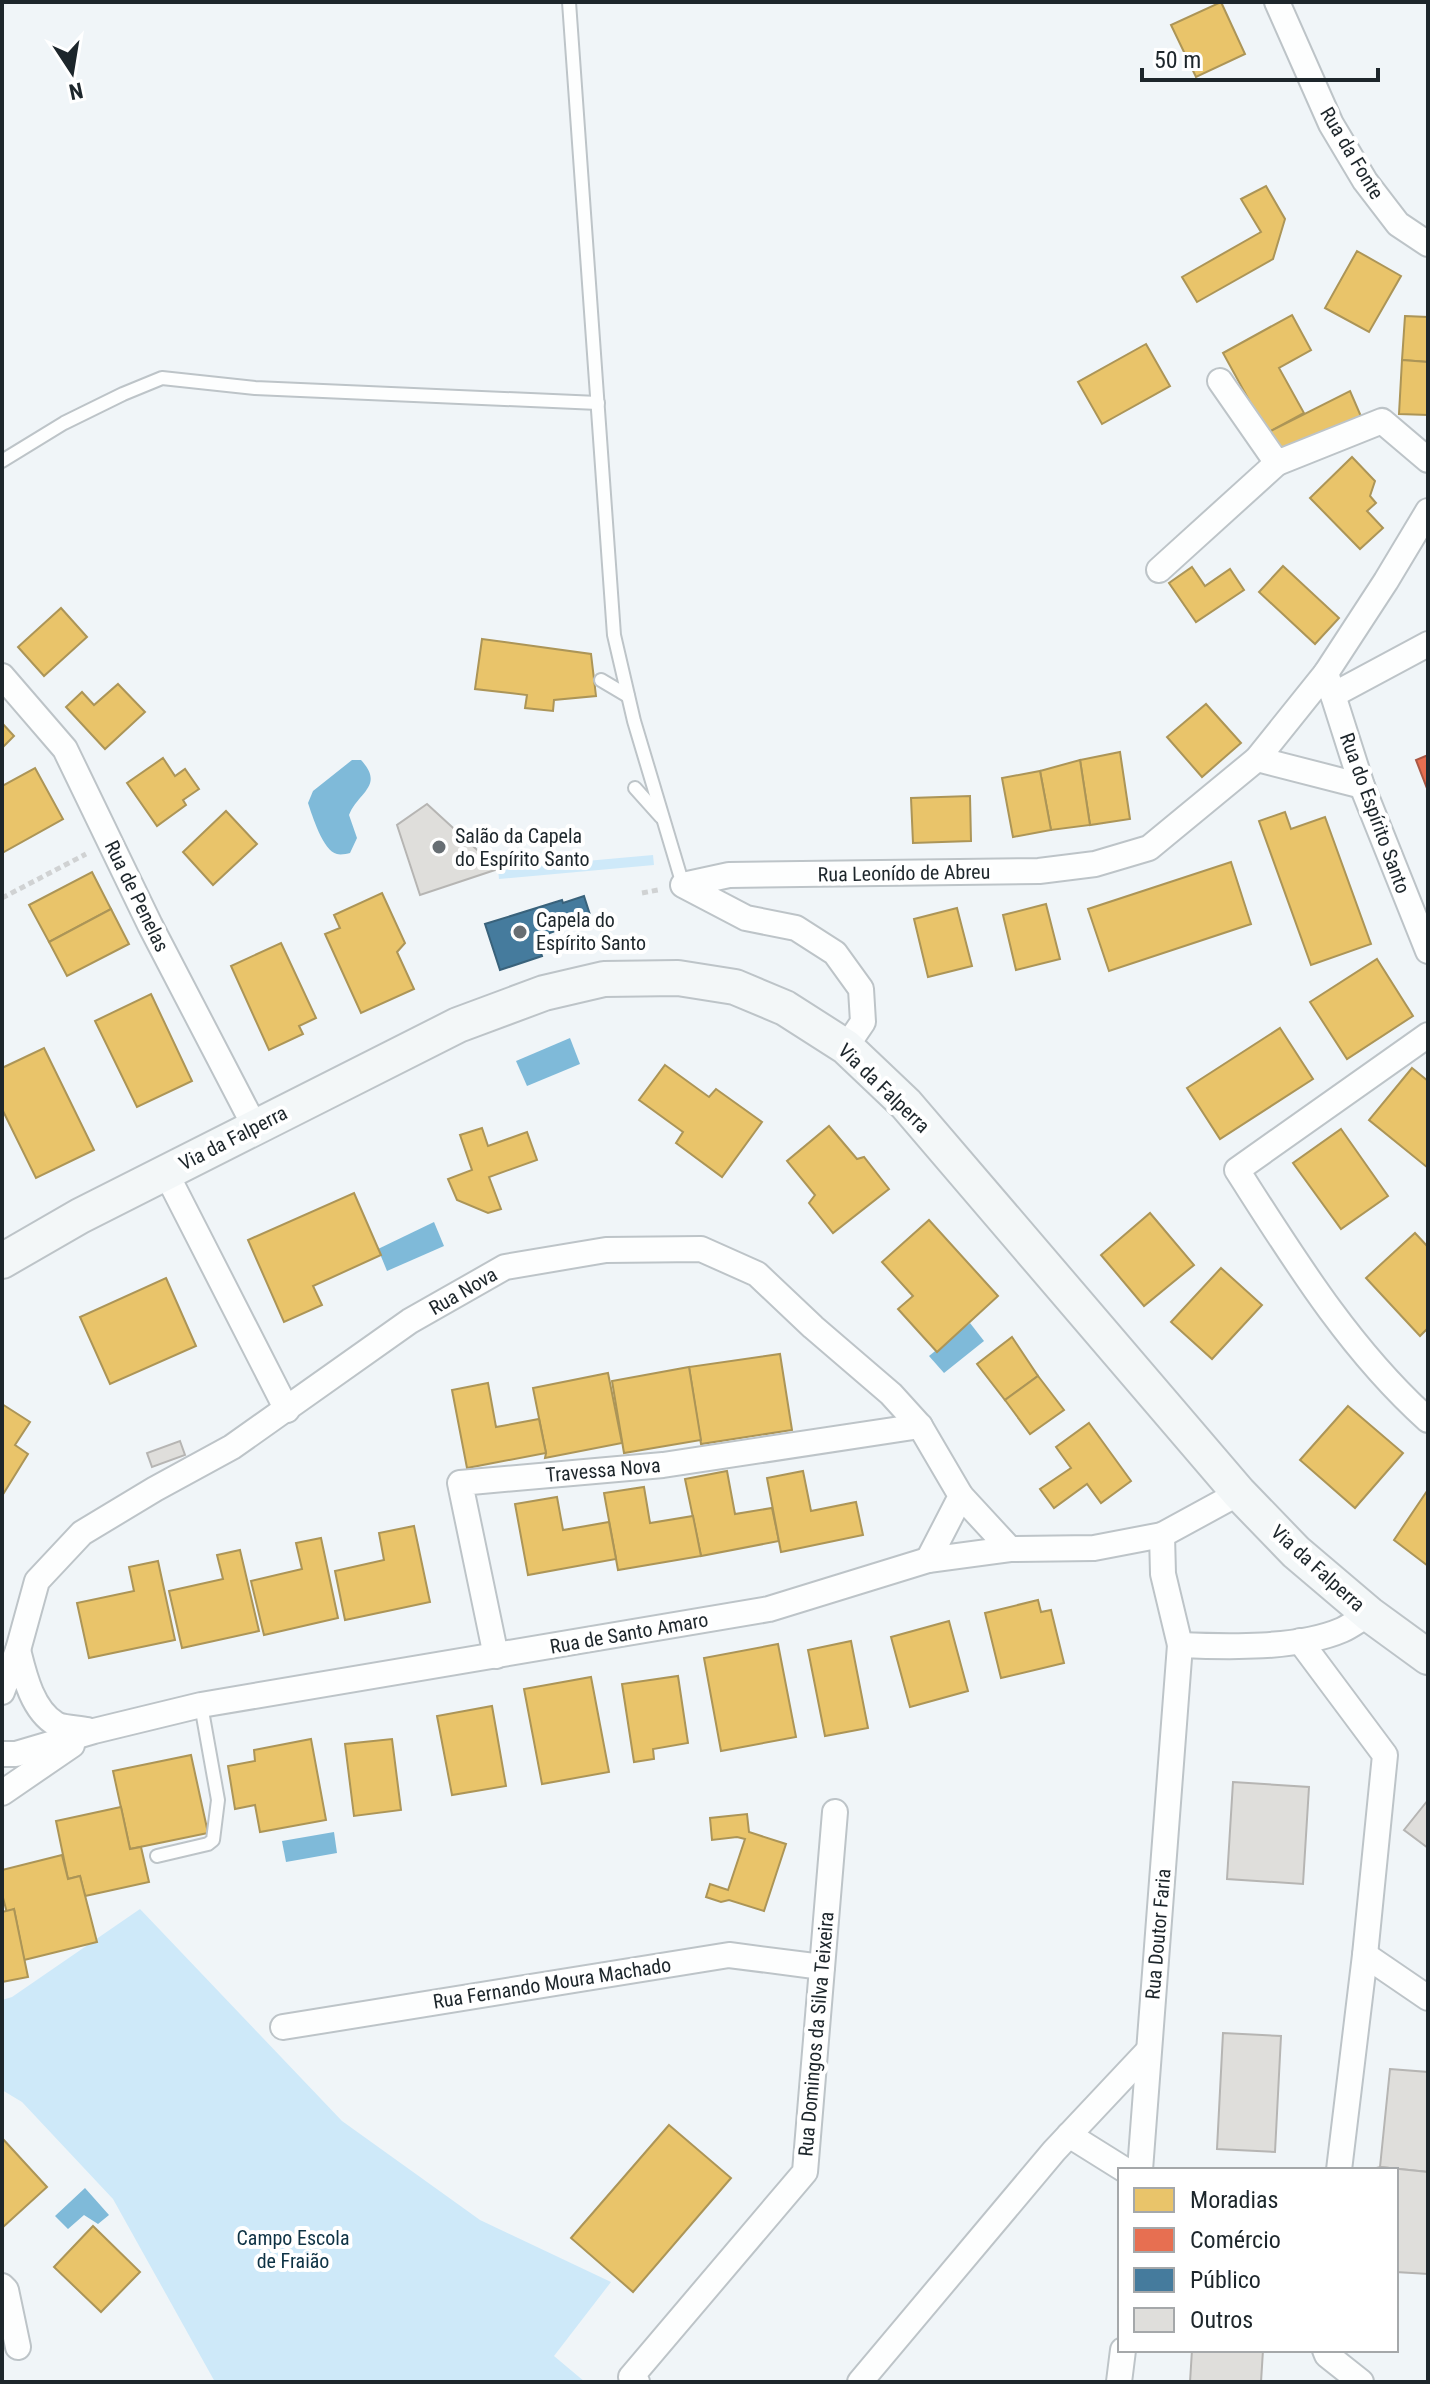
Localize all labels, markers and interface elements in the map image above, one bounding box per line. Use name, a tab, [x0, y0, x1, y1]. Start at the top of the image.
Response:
north arrow	[32, 32, 112, 112]
scale bar	[1142, 32, 1378, 82]
text: 50 m	[1154, 46, 1201, 74]
text: N	[67, 77, 85, 105]
street label: Rua da Fonte	[1315, 103, 1389, 203]
street label: Rua do Espírito Santo	[1335, 729, 1415, 897]
place label: Salão da Capela do Espírito Santo	[455, 824, 590, 871]
street label: Rua de Penelas	[100, 836, 174, 956]
marker: Salão da Capela do Espírito Santo	[430, 838, 448, 856]
street label: Rua Leonído de Abreu	[818, 859, 990, 887]
place label: Capela do Espírito Santo	[536, 908, 646, 955]
marker: Capela do Espírito Santo	[511, 923, 529, 941]
street label: Via da Falperra	[833, 1038, 935, 1138]
street label: Via da Falperra	[175, 1100, 291, 1176]
street label: Rua Nova	[425, 1262, 501, 1320]
street label: Travessa Nova	[545, 1453, 661, 1487]
street label: Via da Falperra	[1266, 1520, 1370, 1616]
street label: Rua de Santo Amaro	[548, 1607, 710, 1659]
street label: Rua Doutor Faria	[1140, 1868, 1176, 2000]
street label: Rua Domingos da Silva Teixeira	[793, 1910, 839, 2158]
street label: Rua Fernando Moura Machado	[431, 1952, 673, 2014]
legend	[1118, 2168, 1398, 2352]
text: Moradias	[1190, 2186, 1278, 2214]
park label: Campo Escola de Fraião	[237, 2226, 349, 2273]
text: Comércio	[1190, 2226, 1281, 2254]
text: Público	[1190, 2266, 1261, 2294]
text: Outros	[1190, 2306, 1253, 2334]

